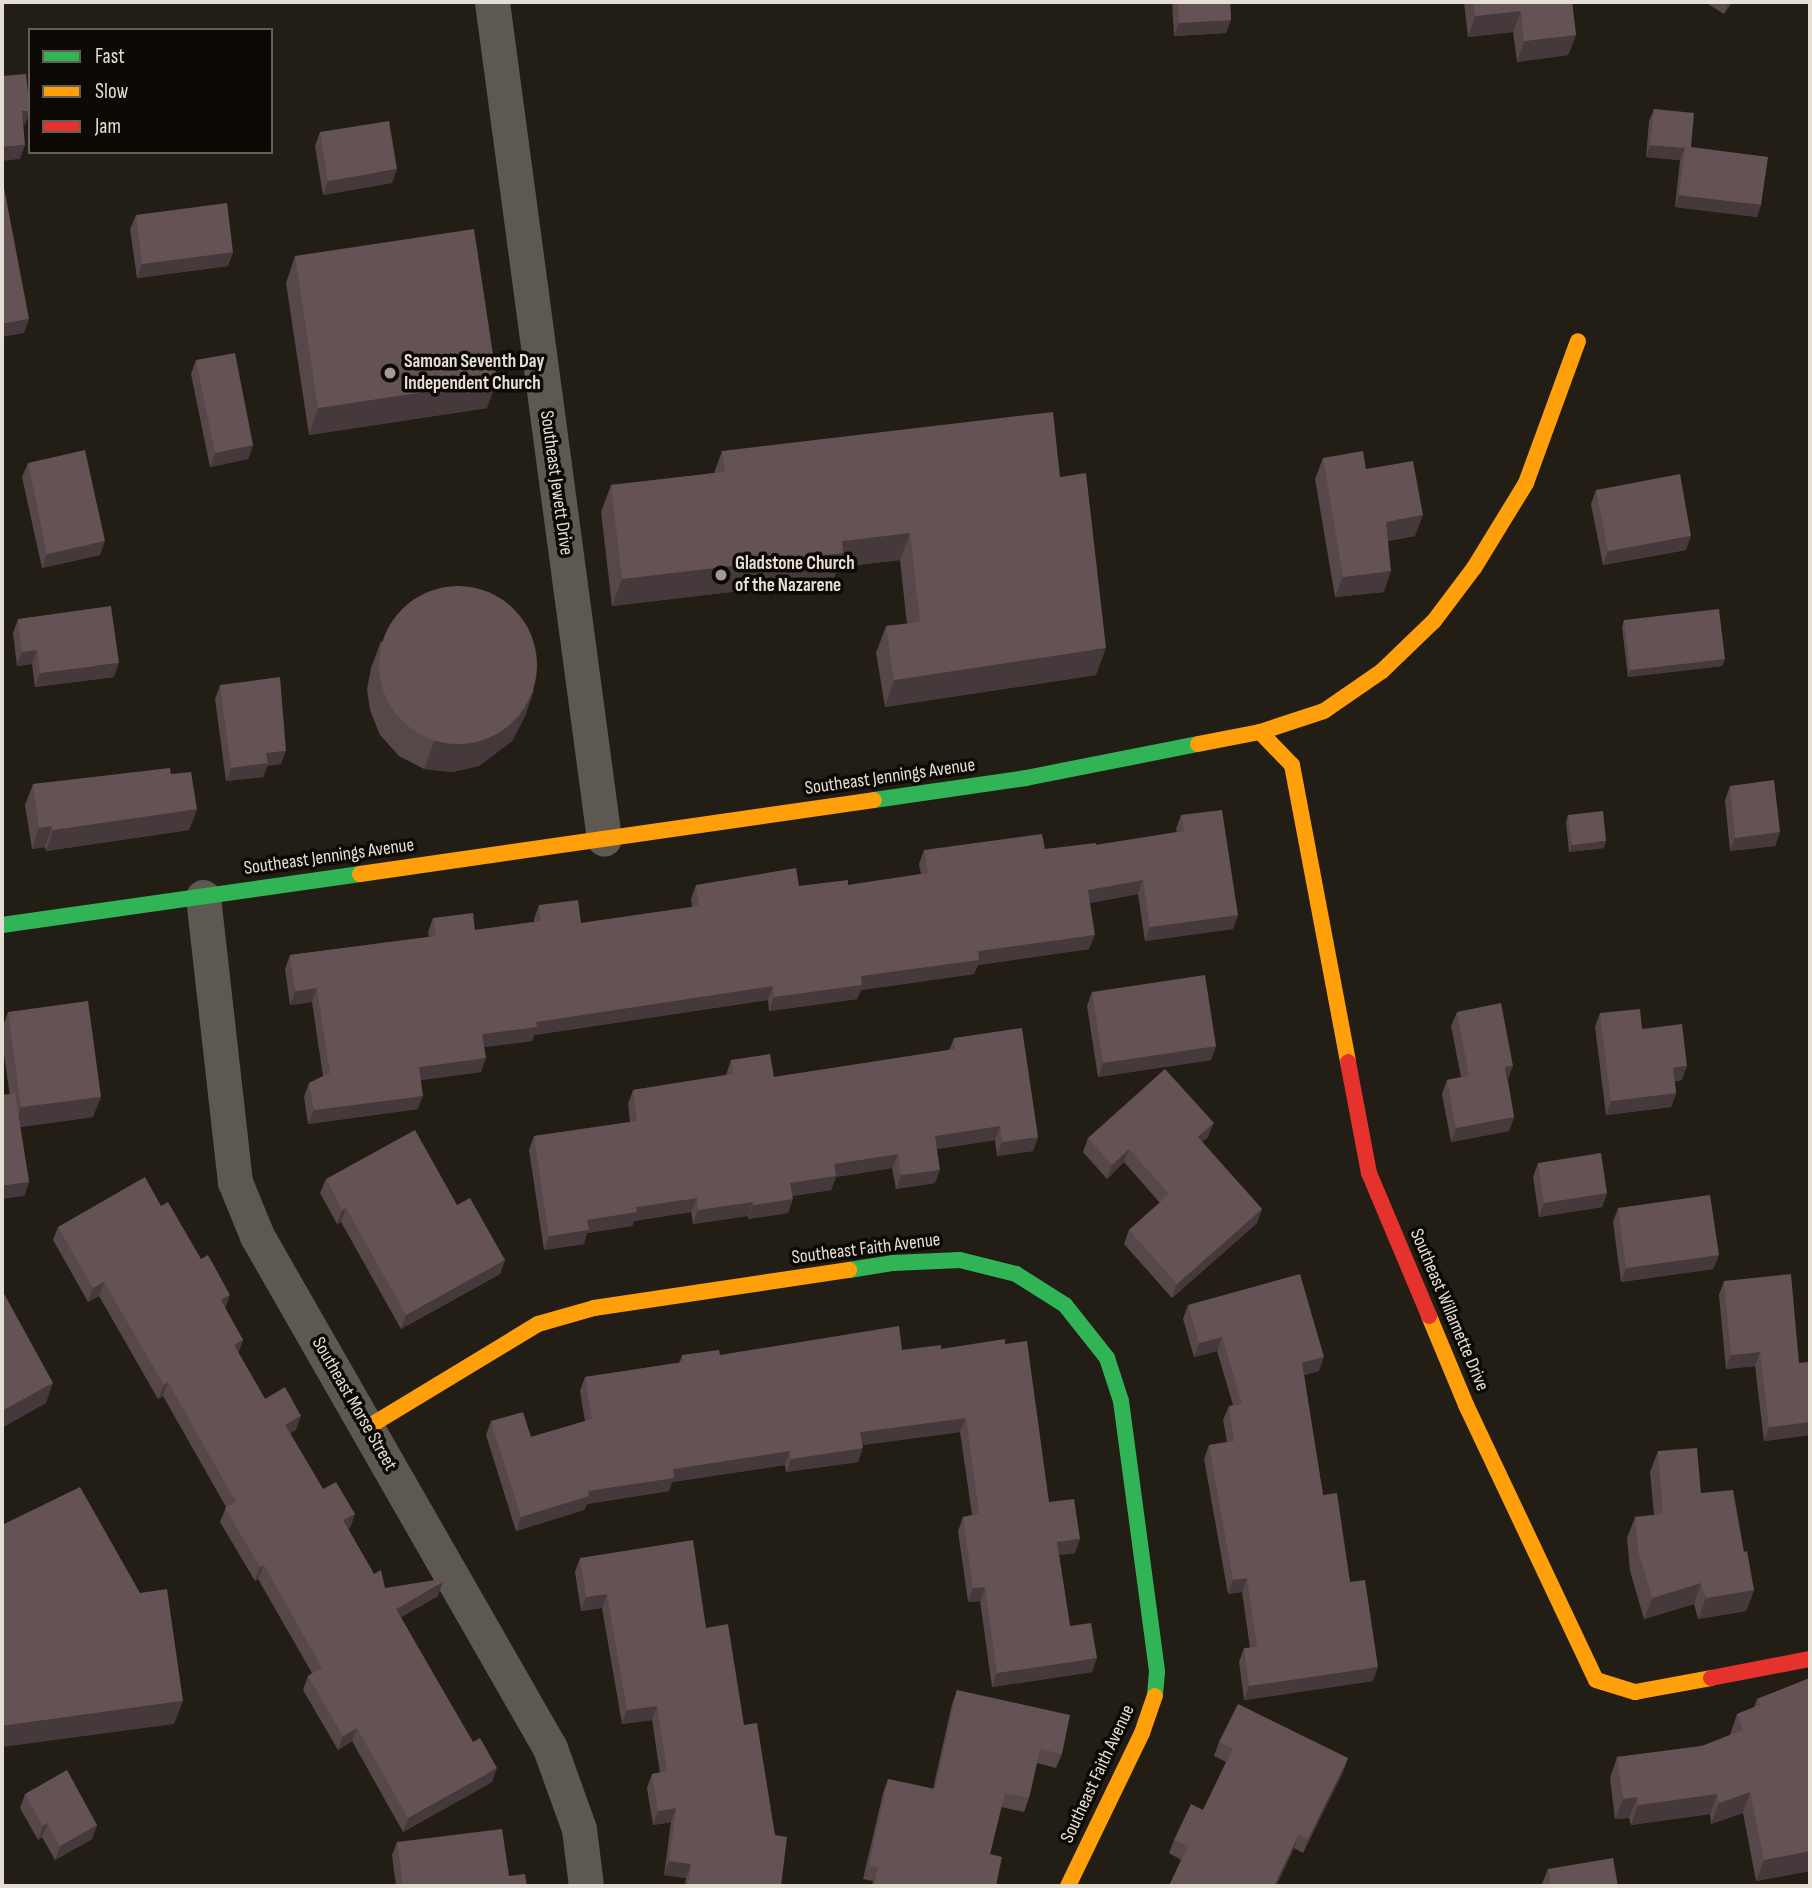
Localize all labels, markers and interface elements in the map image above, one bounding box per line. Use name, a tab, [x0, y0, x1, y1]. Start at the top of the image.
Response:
legend	[28, 28, 273, 154]
text: Fast	[95, 44, 125, 69]
text: Slow	[95, 79, 128, 104]
text: Jam	[95, 114, 121, 139]
place label: Samoan Seventh Day Independent Church	[404, 351, 544, 395]
marker: Samoan Seventh Day Independent Church	[382, 365, 398, 381]
street label: Southeast Jewett Drive	[535, 409, 577, 557]
place label: Gladstone Church of the Nazarene	[735, 553, 855, 597]
marker: Gladstone Church of the Nazarene	[713, 567, 729, 583]
street label: Southeast Jennings Avenue	[803, 754, 977, 800]
street label: Southeast Jennings Avenue	[242, 834, 416, 880]
street label: Southeast Willamette Drive	[1405, 1226, 1493, 1394]
street label: Southeast Faith Avenue	[790, 1229, 942, 1269]
street label: Southeast Morse Street	[307, 1333, 401, 1475]
street label: Southeast Faith Avenue	[1056, 1701, 1140, 1847]

